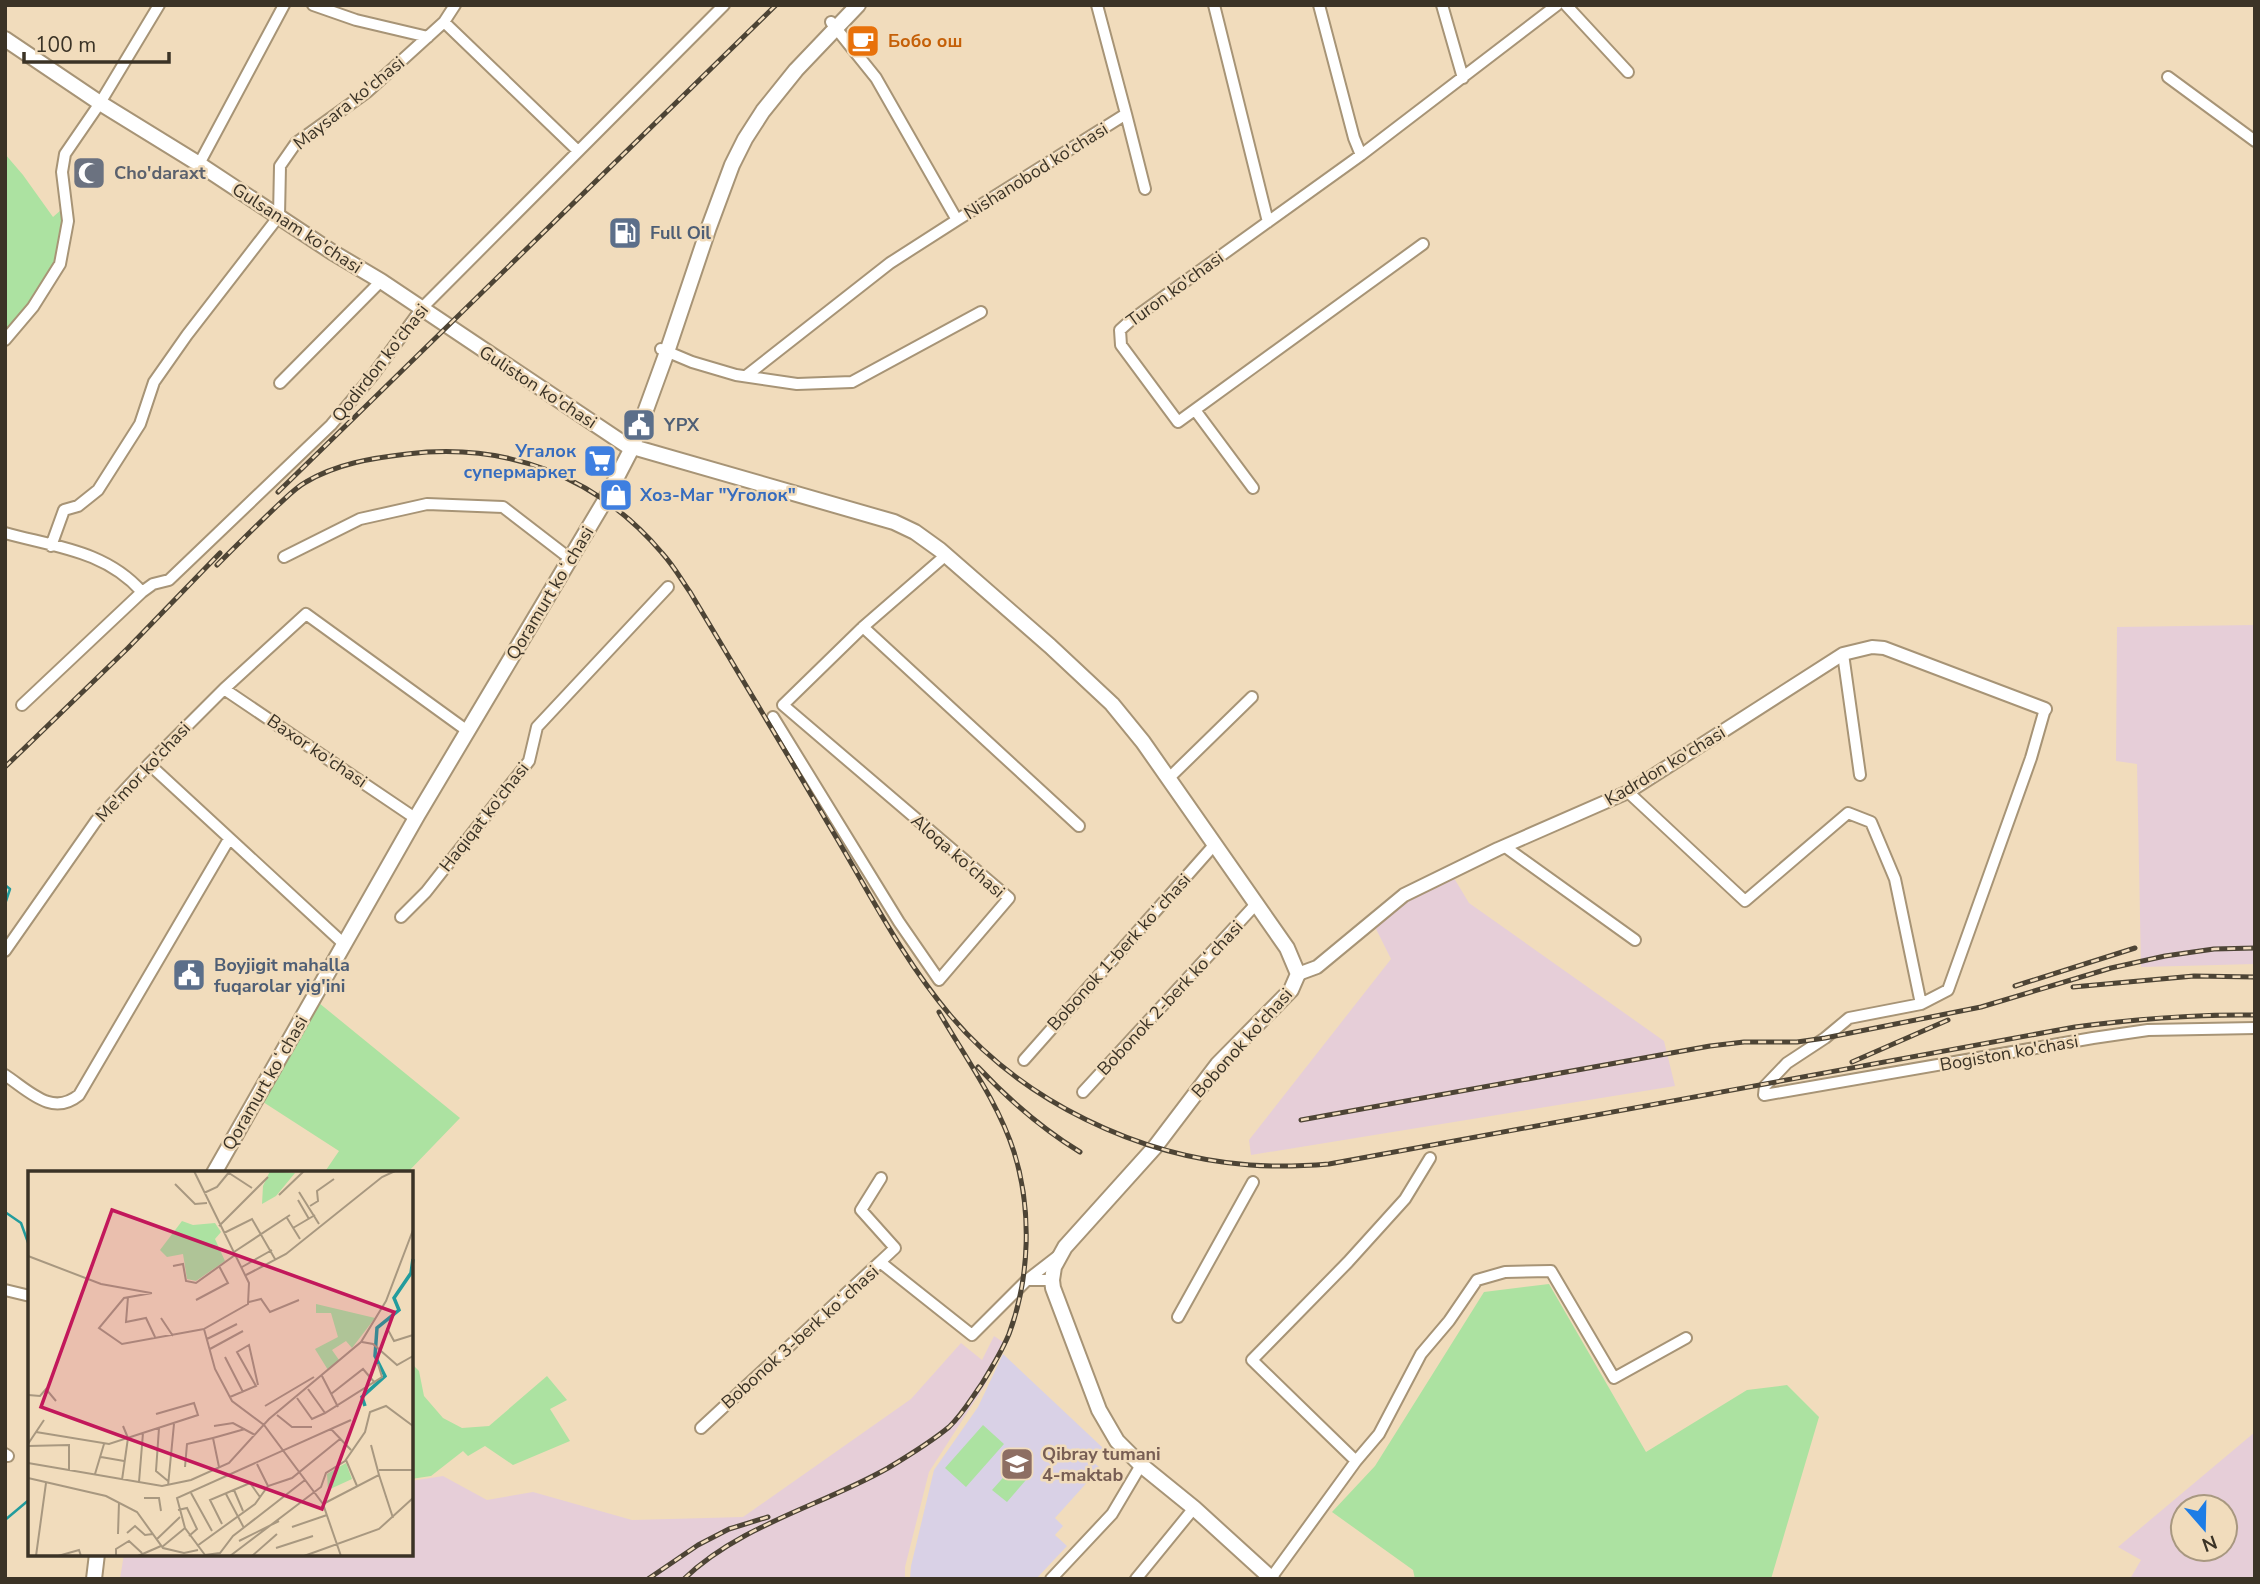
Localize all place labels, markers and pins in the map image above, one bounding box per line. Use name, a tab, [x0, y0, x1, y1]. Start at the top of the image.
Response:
cafe icon: Бобо ош	[844, 22, 882, 60]
place label: Бобо ош	[888, 29, 962, 53]
mosque icon: Cho'daraxt	[70, 154, 108, 192]
place label: Cho'daraxt	[114, 161, 206, 185]
fuel station icon: Full Oil	[606, 214, 644, 252]
place label: Full Oil	[650, 221, 711, 245]
public building icon: YPX	[620, 406, 658, 444]
place label: YPX	[663, 413, 700, 437]
place label: Угалок супермаркет	[464, 439, 577, 484]
supermarket icon: Угалок супермаркет	[581, 442, 619, 480]
shop icon: Хоз-Маг "Уголок"	[597, 476, 635, 514]
place label: Хоз-Маг "Уголок"	[639, 483, 796, 507]
place label: Boyjigit mahalla fuqarolar yig'ini	[214, 953, 350, 998]
public building icon: Boyjigit mahalla fuqarolar yig'ini	[170, 956, 208, 994]
place label: Qibray tumani 4-maktab	[1042, 1442, 1161, 1487]
school or university icon: Qibray tumani 4-maktab	[998, 1445, 1036, 1483]

